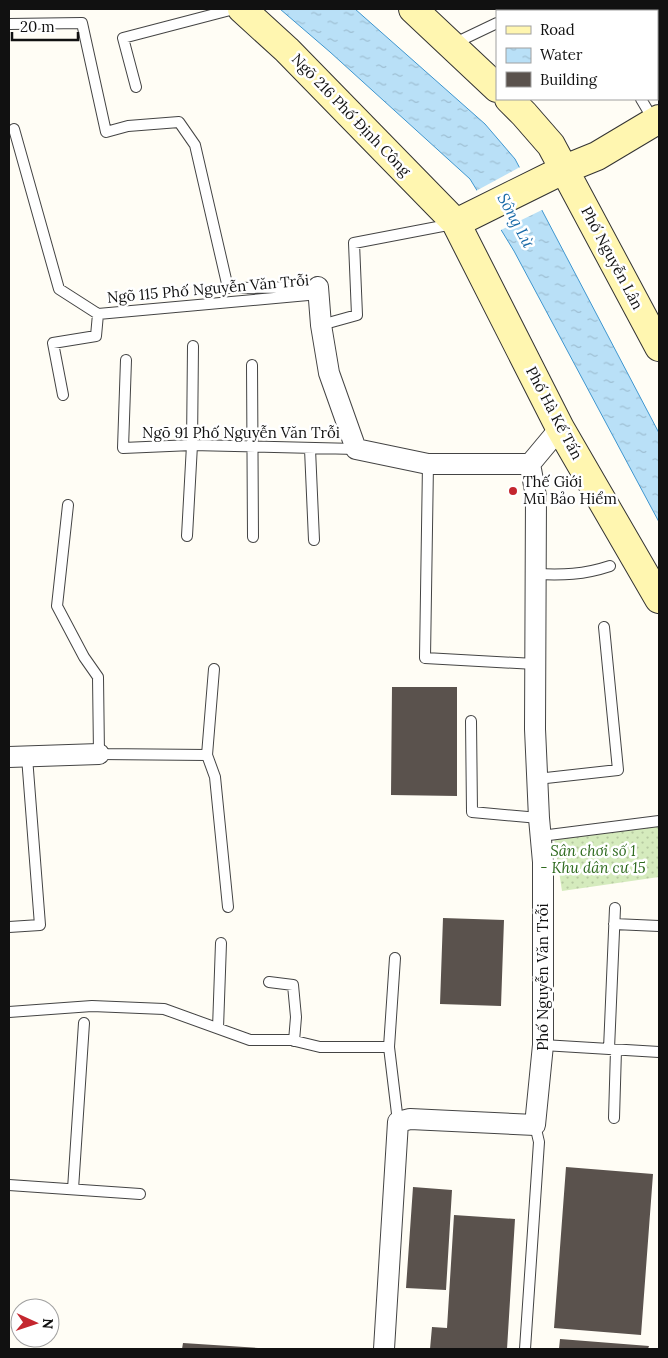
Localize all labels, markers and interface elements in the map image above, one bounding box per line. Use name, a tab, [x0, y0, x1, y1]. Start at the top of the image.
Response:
scale bar	[12, 10, 79, 42]
legend	[496, 10, 658, 100]
text: 20 m	[20, 17, 55, 36]
text: Road	[540, 20, 575, 39]
text: Water	[540, 45, 583, 64]
street label: Ngõ 216 Phố Định Công	[288, 49, 415, 180]
text: Building	[540, 70, 598, 89]
water label: Sông Lừ	[493, 189, 539, 251]
street label: Phố Nguyễn Lân	[577, 203, 648, 313]
street label: Ngõ 115 Phố Nguyễn Văn Trỗi	[106, 270, 310, 307]
street label: Phố Hà Kế Tấn	[522, 363, 587, 463]
street label: Ngõ 91 Phố Nguyễn Văn Trỗi	[142, 423, 340, 442]
place label: Thế Giới Mũ Bảo Hiểm	[523, 472, 617, 508]
marker: Thế Giới Mũ Bảo Hiểm	[507, 485, 519, 497]
park label: Sân chơi số 1 - Khu dân cư 15	[540, 841, 646, 877]
street label: Phố Nguyễn Văn Trỗi	[533, 903, 552, 1051]
north arrow	[10, 1298, 60, 1348]
text: N	[39, 1318, 57, 1330]

